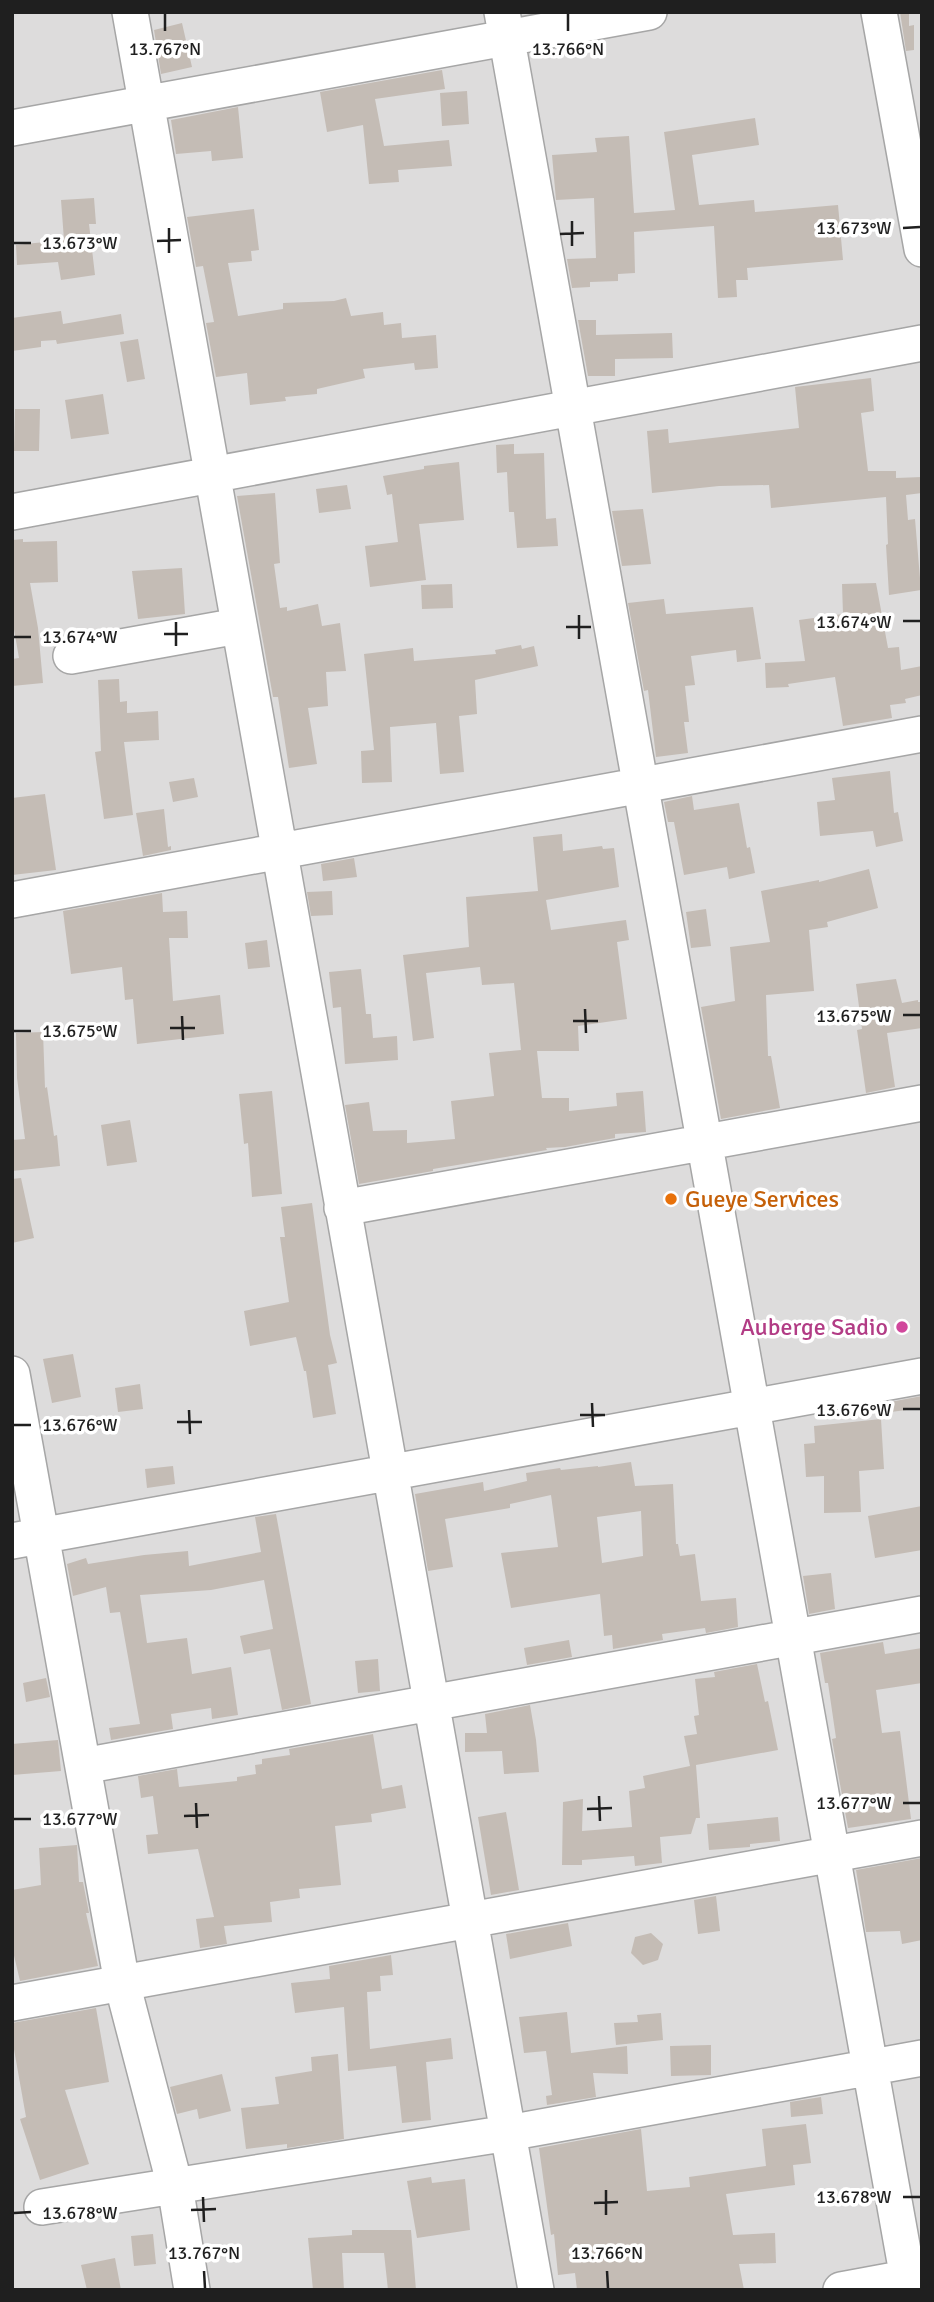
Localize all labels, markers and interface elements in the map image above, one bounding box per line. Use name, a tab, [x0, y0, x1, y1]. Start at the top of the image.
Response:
text: 13.767°N	[129, 38, 201, 60]
text: 13.766°N	[532, 38, 604, 60]
text: 13.673°W	[816, 217, 892, 239]
text: 13.673°W	[42, 232, 118, 254]
text: 13.674°W	[816, 611, 892, 633]
text: 13.674°W	[42, 626, 118, 648]
text: 13.675°W	[816, 1005, 892, 1027]
text: 13.675°W	[42, 1020, 118, 1042]
place label: Gueye Services	[685, 1184, 839, 1214]
marker: Gueye Services	[663, 1191, 679, 1207]
place label: Auberge Sadio	[740, 1312, 888, 1342]
marker: Auberge Sadio	[894, 1319, 910, 1335]
text: 13.676°W	[816, 1399, 892, 1421]
text: 13.676°W	[42, 1414, 118, 1436]
text: 13.677°W	[816, 1792, 892, 1814]
text: 13.677°W	[42, 1808, 118, 1830]
text: 13.678°W	[816, 2186, 892, 2208]
text: 13.678°W	[42, 2202, 118, 2224]
text: 13.767°N	[168, 2242, 240, 2264]
text: 13.766°N	[571, 2242, 643, 2264]

